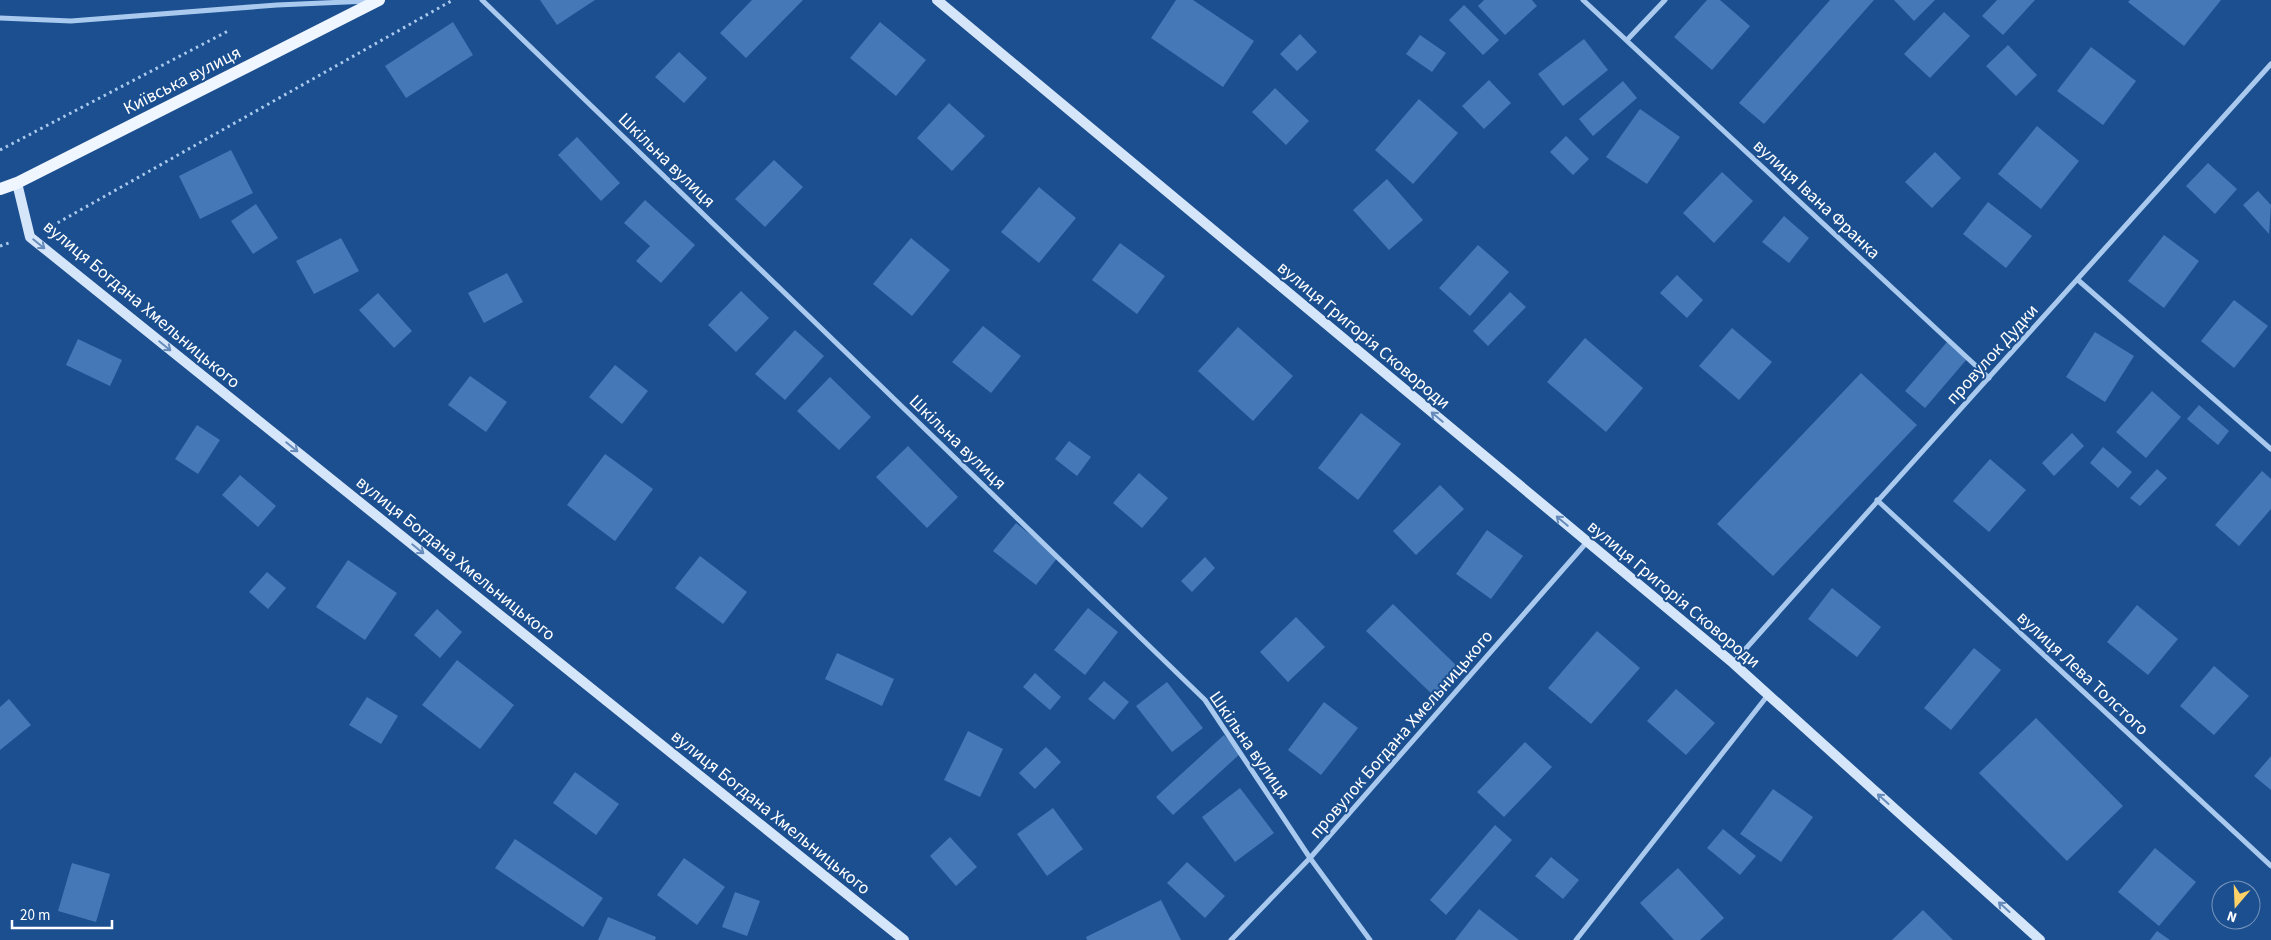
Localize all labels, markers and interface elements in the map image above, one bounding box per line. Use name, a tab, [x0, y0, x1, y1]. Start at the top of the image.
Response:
street label: Київська вулиця	[119, 40, 245, 121]
street label: Шкільна вулиця	[612, 107, 721, 213]
street label: вулиця Івана Франка	[1748, 134, 1886, 265]
street label: вулиця Богдана Хмельницького	[38, 214, 246, 394]
one-way arrow	[32, 238, 45, 249]
street label: вулиця Григорія Сковороди	[1272, 255, 1456, 415]
street label: провулок Дудки	[1940, 299, 2044, 410]
one-way arrow	[158, 340, 171, 351]
street label: Шкільна вулиця	[903, 389, 1012, 495]
one-way arrow	[1431, 412, 1444, 423]
one-way arrow	[285, 442, 298, 453]
street label: вулиця Богдана Хмельницького	[351, 470, 561, 647]
street label: вулиця Григорія Сковороди	[1582, 514, 1766, 674]
one-way arrow	[1555, 516, 1568, 527]
one-way arrow	[412, 544, 425, 555]
street label: вулиця Лева Толстого	[2011, 606, 2154, 741]
street label: провулок Богдана Хмельницького	[1304, 625, 1499, 844]
street label: Шкільна вулиця	[1203, 686, 1296, 804]
street label: вулиця Богдана Хмельницького	[666, 724, 876, 901]
one-way arrow	[1877, 793, 1890, 805]
north arrow	[2211, 880, 2261, 930]
scale bar	[12, 898, 112, 930]
one-way arrow	[1998, 902, 2011, 913]
text: 20 m	[20, 905, 50, 926]
text: N	[2224, 905, 2240, 927]

